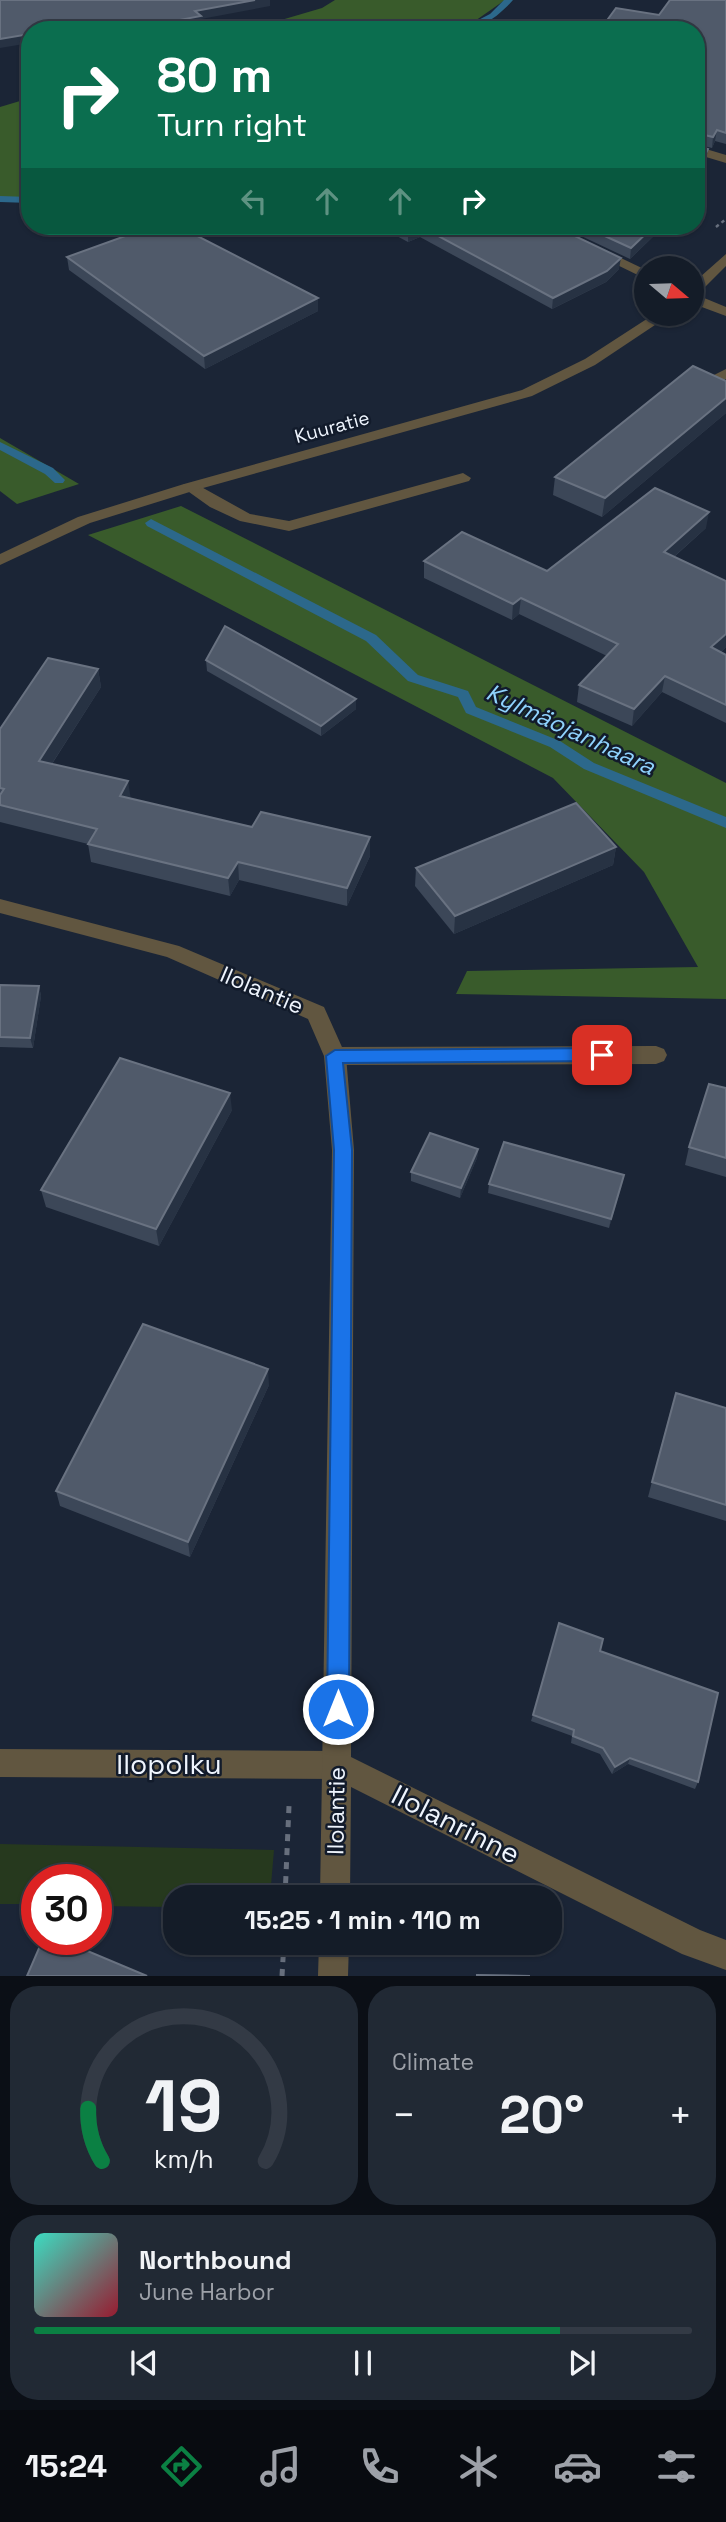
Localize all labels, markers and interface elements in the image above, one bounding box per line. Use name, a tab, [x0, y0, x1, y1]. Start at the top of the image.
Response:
text: 80 m	[157, 44, 272, 106]
icon: right	[42, 49, 133, 140]
text: Turn right	[157, 105, 307, 145]
icon: left	[235, 182, 273, 220]
icon: ahead	[308, 182, 346, 220]
icon: ahead	[381, 182, 419, 220]
icon: right	[454, 182, 492, 220]
north arrow	[634, 256, 704, 326]
map controls	[634, 256, 704, 326]
street label: Kuuratie	[292, 405, 372, 449]
water label: Kylmäojanhaara	[481, 676, 661, 782]
street label: Ilolantie	[216, 959, 308, 1021]
pin	[572, 1025, 632, 1085]
icon: arrive	[583, 1036, 621, 1074]
position arrow	[301, 1672, 375, 1746]
street label: Ilopolku	[116, 1746, 222, 1782]
street label: Ilolantie	[320, 1767, 352, 1855]
street label: Ilolanrinne	[386, 1776, 526, 1872]
speed limit sign: 30	[21, 1864, 112, 1955]
text: 15:25 · 1 min · 110 m	[244, 1903, 481, 1937]
text: Climate	[392, 2047, 474, 2077]
text: 19	[145, 2060, 223, 2153]
text: 20°	[499, 2082, 585, 2148]
text: −	[392, 2091, 416, 2139]
text: +	[668, 2091, 692, 2139]
text: km/h	[154, 2143, 214, 2175]
text: Northbound	[139, 2243, 292, 2277]
text: June Harbor	[139, 2277, 274, 2307]
icon: previous	[125, 2344, 163, 2382]
icon: pause	[344, 2344, 382, 2382]
icon: next	[563, 2344, 601, 2382]
icon: directions	[157, 2442, 206, 2491]
icon: music	[256, 2442, 305, 2491]
icon: phone	[355, 2442, 404, 2491]
icon: climate	[454, 2442, 503, 2491]
icon: car	[553, 2442, 602, 2491]
icon: filters	[652, 2442, 701, 2491]
text: 15:24	[25, 2446, 107, 2486]

